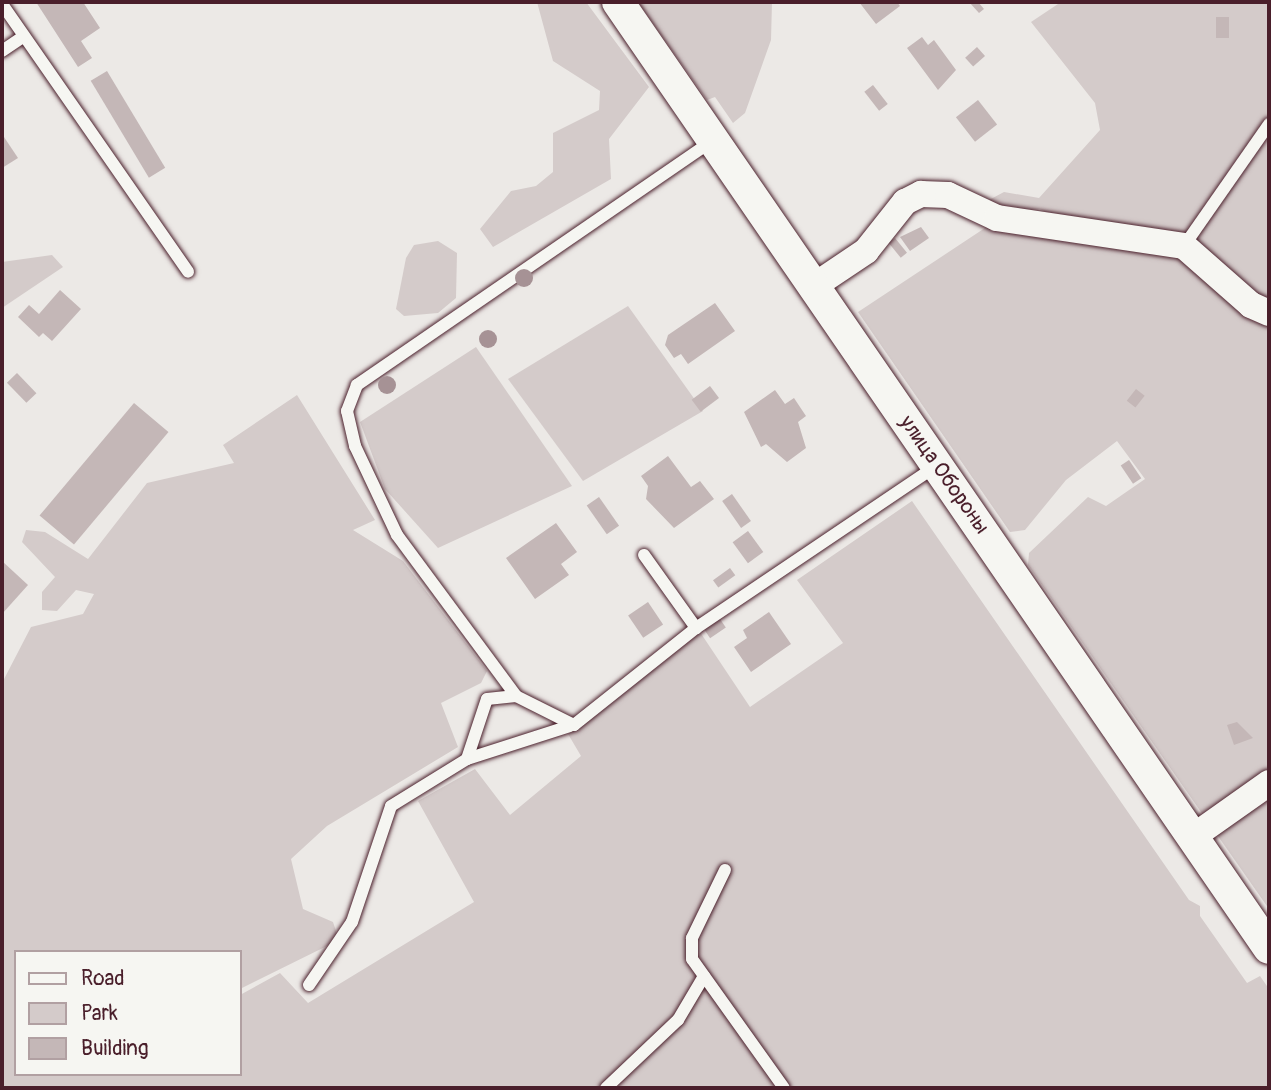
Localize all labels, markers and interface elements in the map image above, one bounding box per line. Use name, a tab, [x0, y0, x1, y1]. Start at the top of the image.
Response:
street label: улица Обороны	[894, 411, 994, 539]
legend	[14, 950, 242, 1076]
text: Road	[81, 965, 125, 992]
text: Park	[81, 1000, 118, 1027]
text: Building	[81, 1035, 148, 1062]

